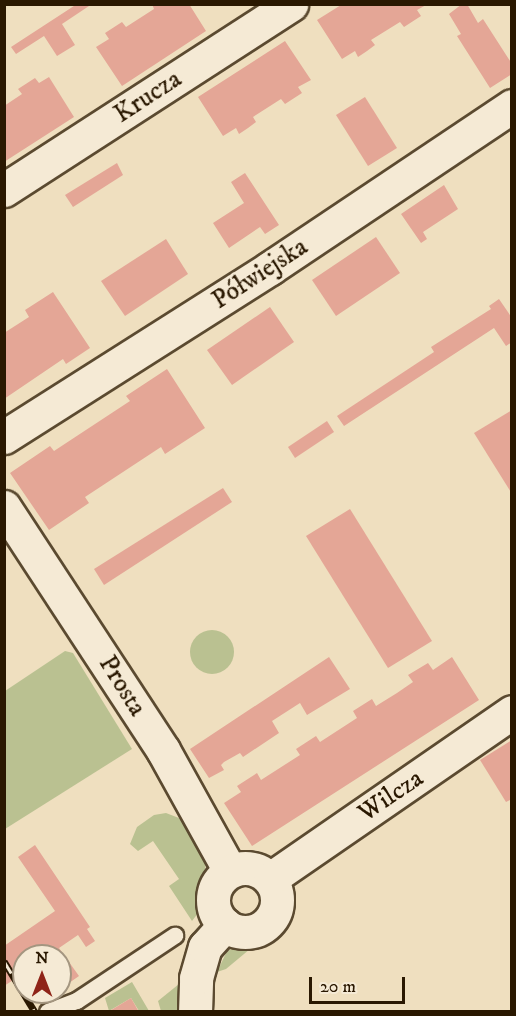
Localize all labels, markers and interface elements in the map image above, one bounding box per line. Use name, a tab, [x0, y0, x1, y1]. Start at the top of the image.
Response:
street label: Krucza	[108, 64, 188, 130]
street label: Półwiejska	[206, 232, 314, 316]
street label: Prosta	[91, 650, 153, 722]
street label: Wilcza	[353, 763, 429, 829]
north arrow	[12, 944, 72, 1004]
text: N	[35, 948, 49, 968]
scale bar	[312, 965, 408, 1003]
text: 20 m	[320, 976, 356, 998]

